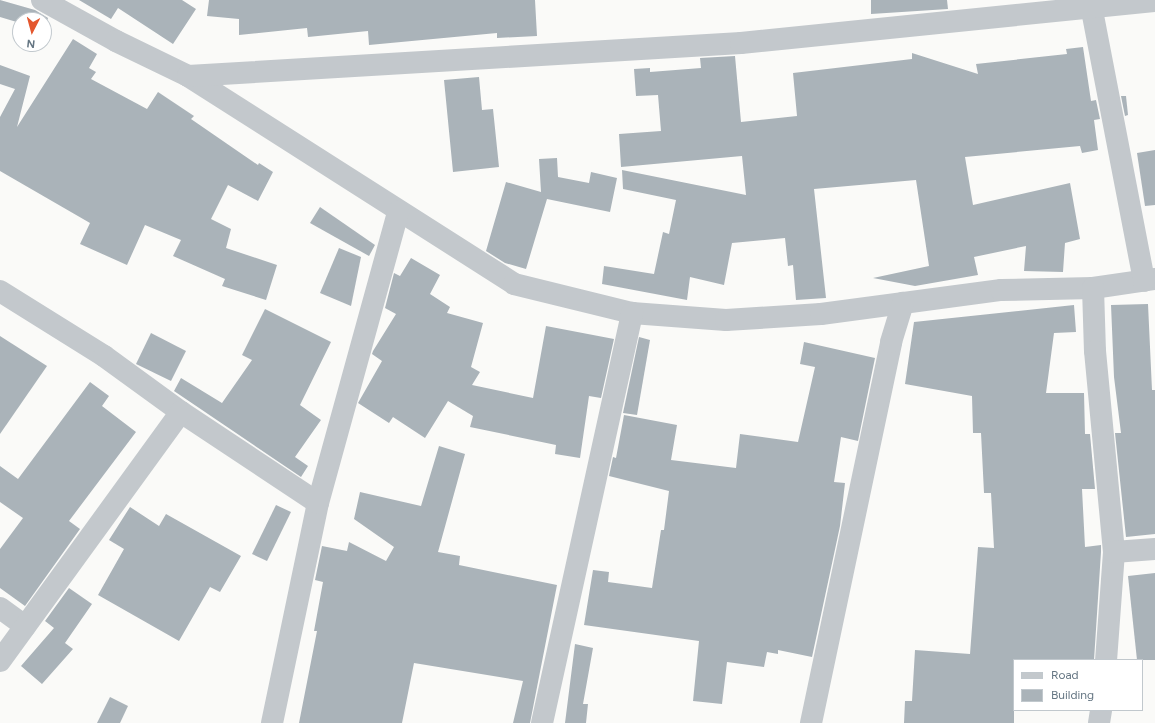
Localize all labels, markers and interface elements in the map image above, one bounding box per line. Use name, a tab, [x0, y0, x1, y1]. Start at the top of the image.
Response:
north arrow	[12, 12, 52, 52]
text: N	[26, 37, 36, 50]
legend	[1013, 659, 1143, 711]
text: Road	[1051, 668, 1079, 682]
text: Building	[1051, 688, 1094, 702]

